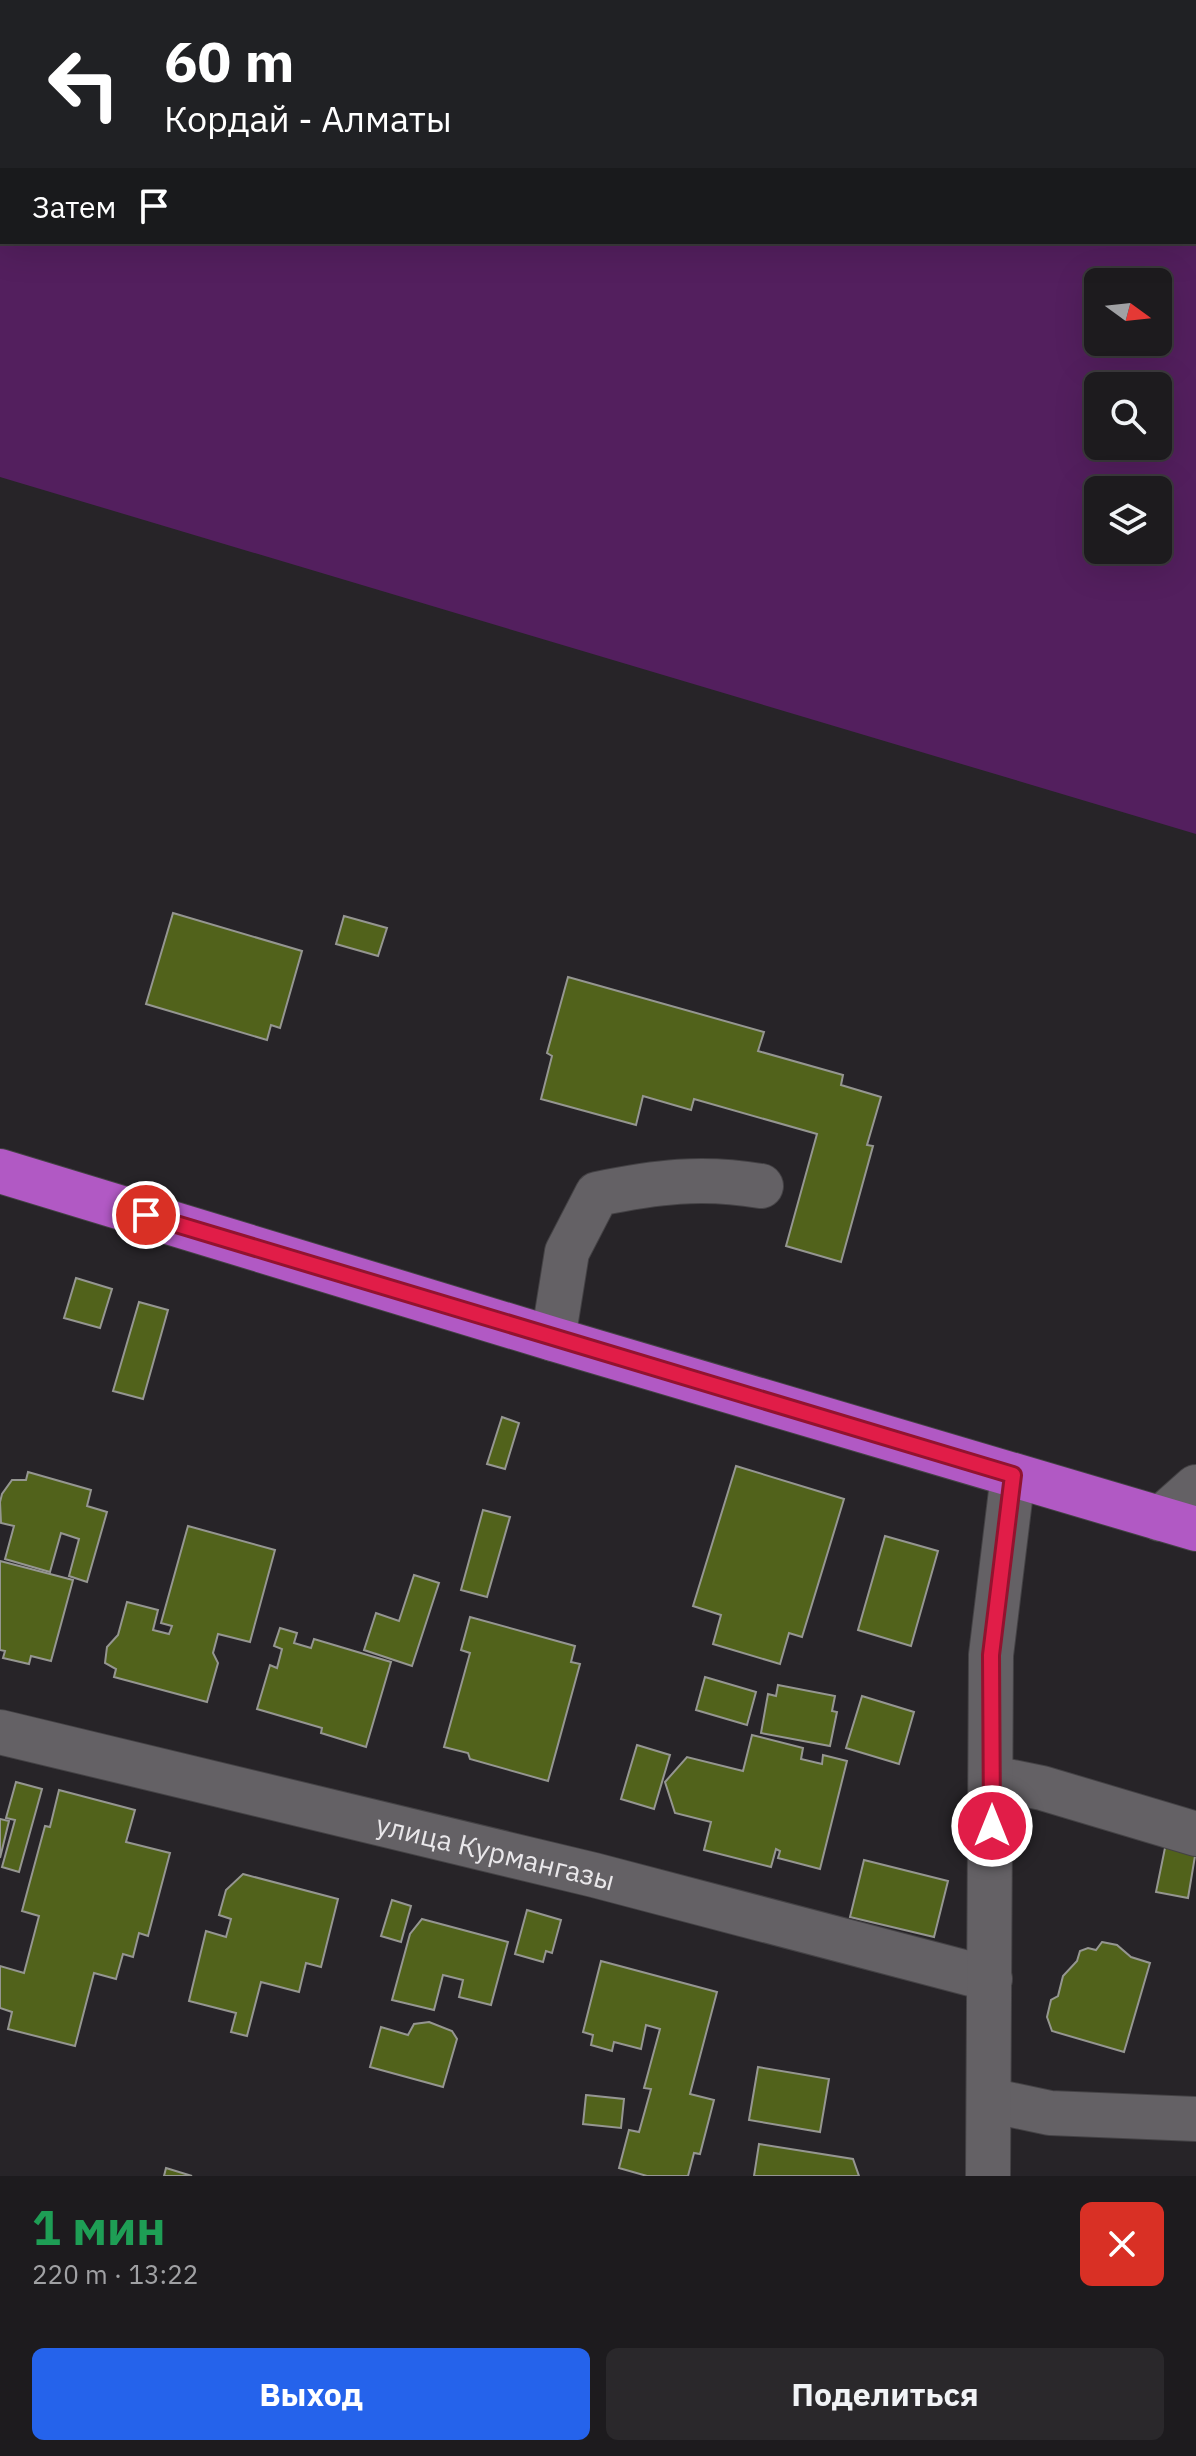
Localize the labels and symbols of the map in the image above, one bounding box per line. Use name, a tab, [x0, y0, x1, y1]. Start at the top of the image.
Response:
north arrow	[1084, 268, 1172, 356]
pin	[112, 1181, 180, 1249]
position arrow	[950, 1784, 1034, 1868]
street label: улица Курмангазы	[373, 1805, 619, 1898]

